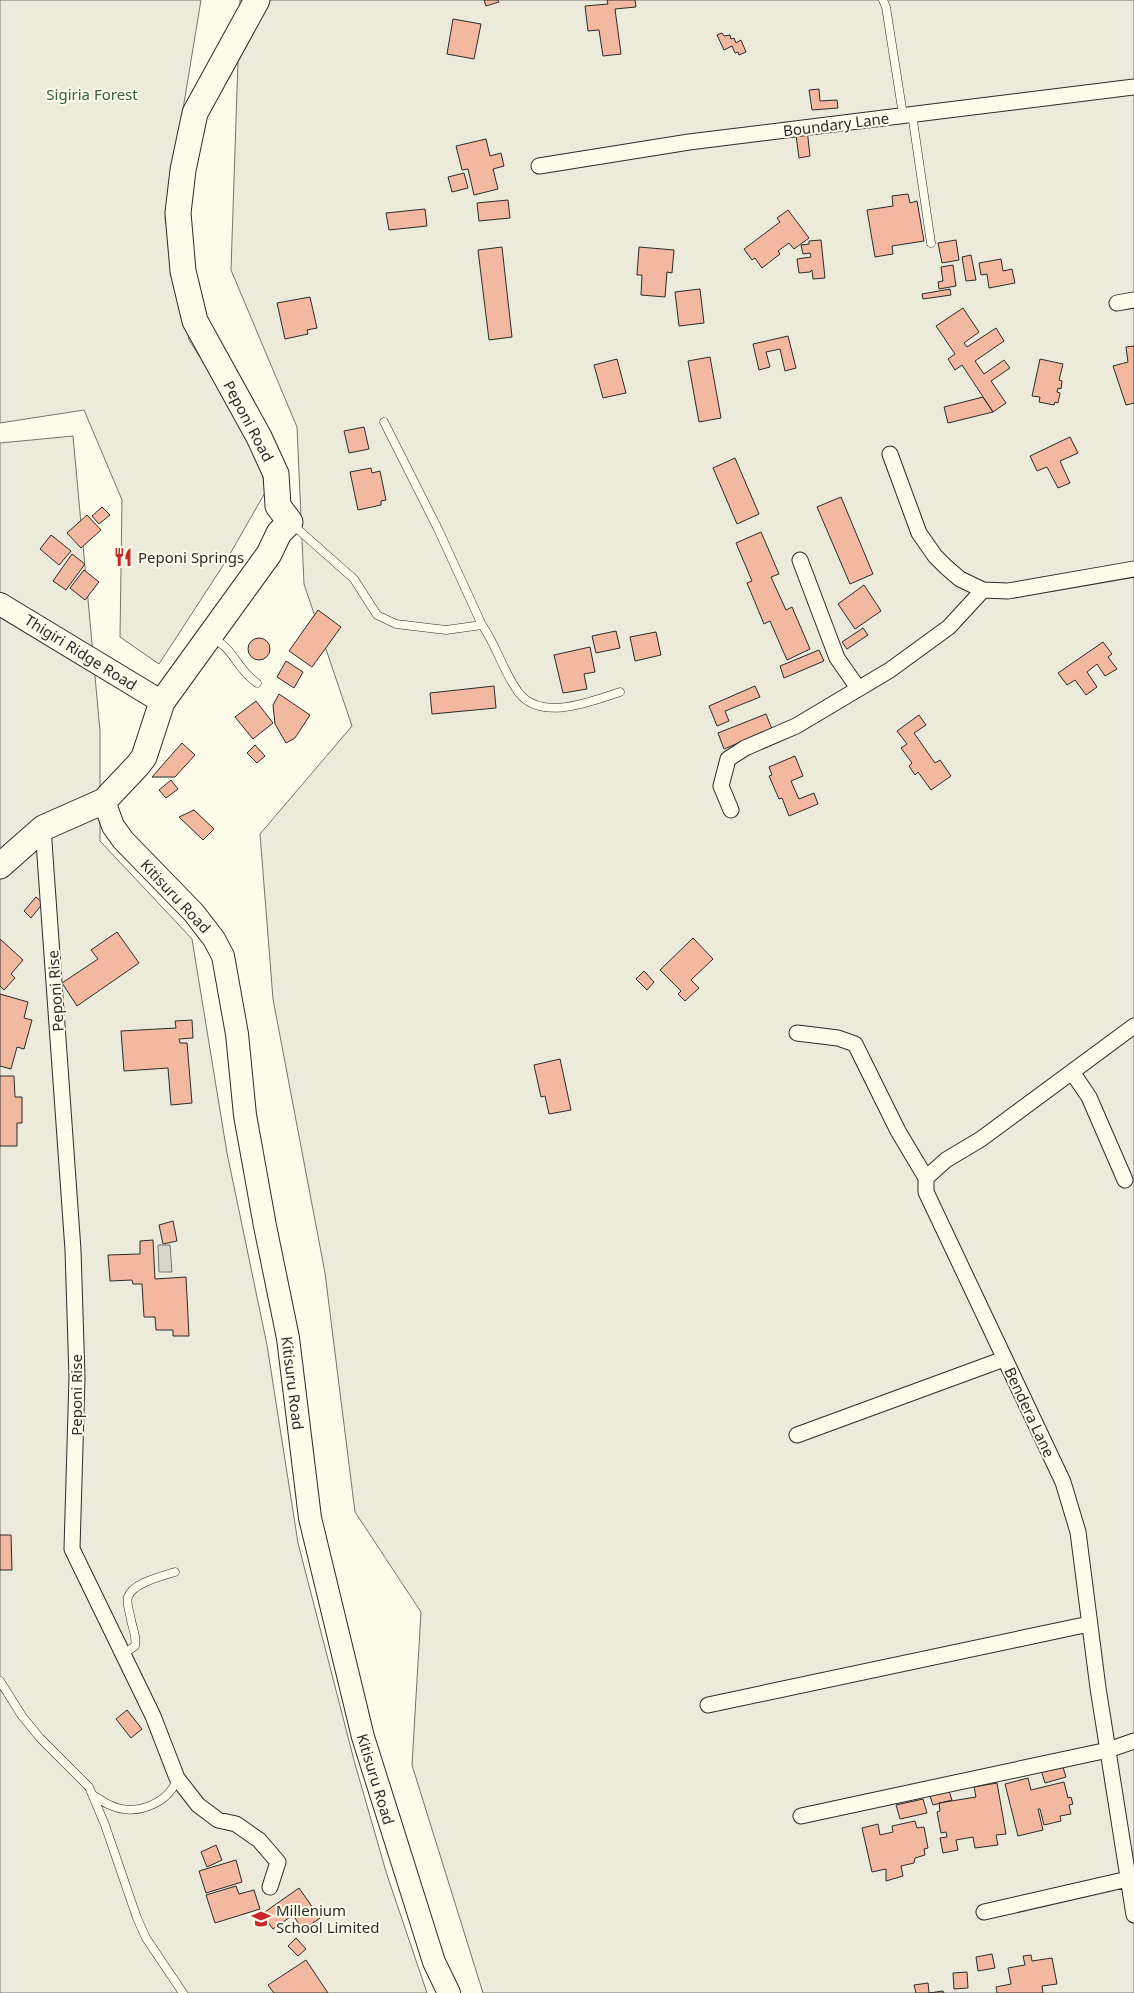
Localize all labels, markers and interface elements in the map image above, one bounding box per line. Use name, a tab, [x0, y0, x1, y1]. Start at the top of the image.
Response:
park label: Sigiria Forest	[46, 84, 138, 104]
street label: Boundary Lane	[782, 108, 890, 140]
street label: Peponi Road	[219, 377, 279, 465]
restaurant icon: Peponi Springs	[112, 546, 134, 568]
place label: Peponi Springs	[138, 547, 244, 567]
street label: Thigiri Ridge Road	[21, 609, 141, 695]
street label: Kitisuru Road	[137, 855, 215, 937]
street label: Peponi Rise	[42, 950, 68, 1032]
street label: Kitisuru Road	[277, 1335, 309, 1431]
street label: Peponi Rise	[66, 1354, 86, 1436]
street label: Bendera Lane	[1000, 1364, 1060, 1460]
street label: Kitisuru Road	[353, 1731, 399, 1827]
place label: Millenium School Limited	[276, 1900, 379, 1937]
school or university icon: Millenium School Limited	[250, 1908, 272, 1930]

